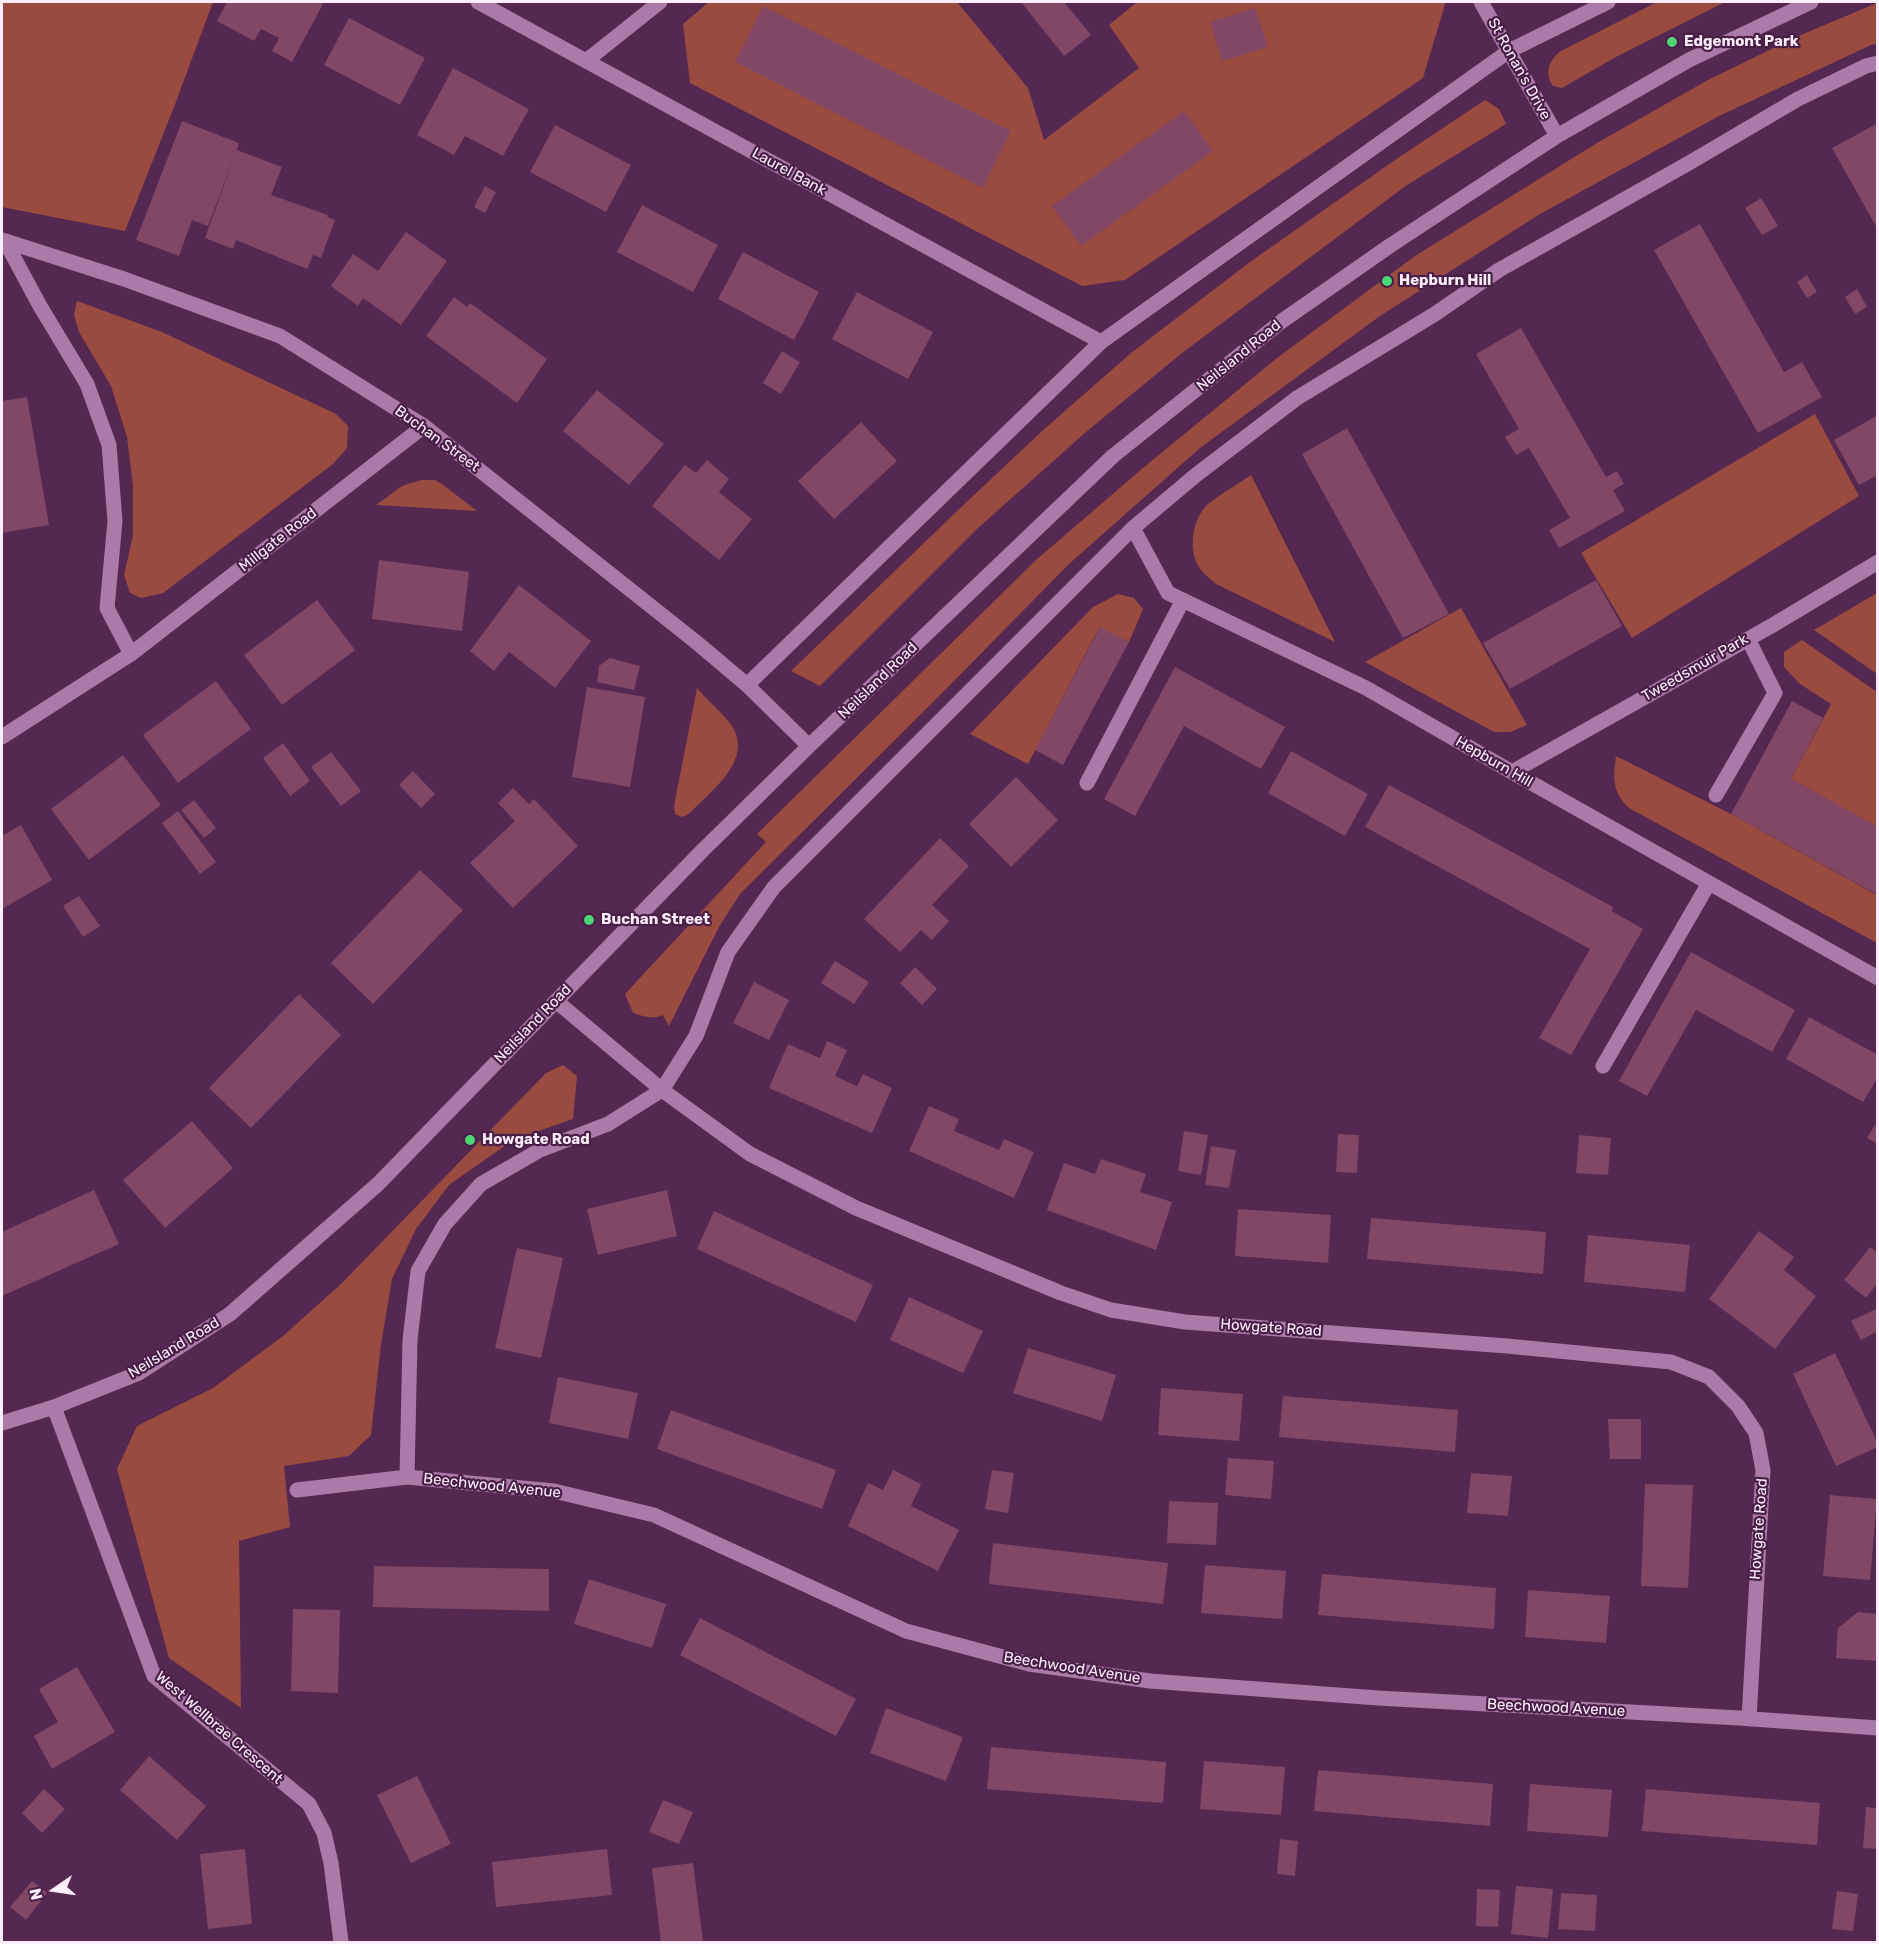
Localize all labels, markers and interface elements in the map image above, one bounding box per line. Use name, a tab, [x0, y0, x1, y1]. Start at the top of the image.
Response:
street label: St Ronan's Drive	[1484, 15, 1554, 123]
place label: Edgemont Park	[1684, 33, 1799, 51]
marker: Edgemont Park	[1665, 35, 1679, 49]
street label: Laurel Bank	[749, 144, 829, 200]
place label: Hepburn Hill	[1399, 272, 1491, 290]
marker: Hepburn Hill	[1380, 274, 1394, 288]
street label: Neilsland Road	[1193, 317, 1285, 395]
street label: Buchan Street	[391, 402, 483, 476]
street label: Millgate Road	[236, 504, 320, 576]
street label: Tweedsmuir Park	[1639, 630, 1751, 706]
street label: Neilsland Road	[835, 639, 921, 723]
street label: Hepburn Hill	[1452, 733, 1536, 791]
place label: Buchan Street	[601, 911, 710, 929]
marker: Buchan Street	[582, 913, 596, 927]
street label: Neilsland Road	[491, 981, 575, 1067]
place label: Howgate Road	[482, 1131, 590, 1149]
marker: Howgate Road	[463, 1133, 477, 1147]
street label: Neilsland Road	[125, 1314, 223, 1382]
street label: Howgate Road	[1220, 1315, 1322, 1341]
street label: Beechwood Avenue	[422, 1470, 562, 1502]
street label: Howgate Road	[1746, 1478, 1772, 1580]
street label: Beechwood Avenue	[1002, 1648, 1142, 1688]
street label: West Wellbrae Crescent	[152, 1668, 286, 1788]
street label: Beechwood Avenue	[1486, 1695, 1626, 1721]
north arrow	[24, 1860, 84, 1920]
text: N	[25, 1886, 47, 1902]

